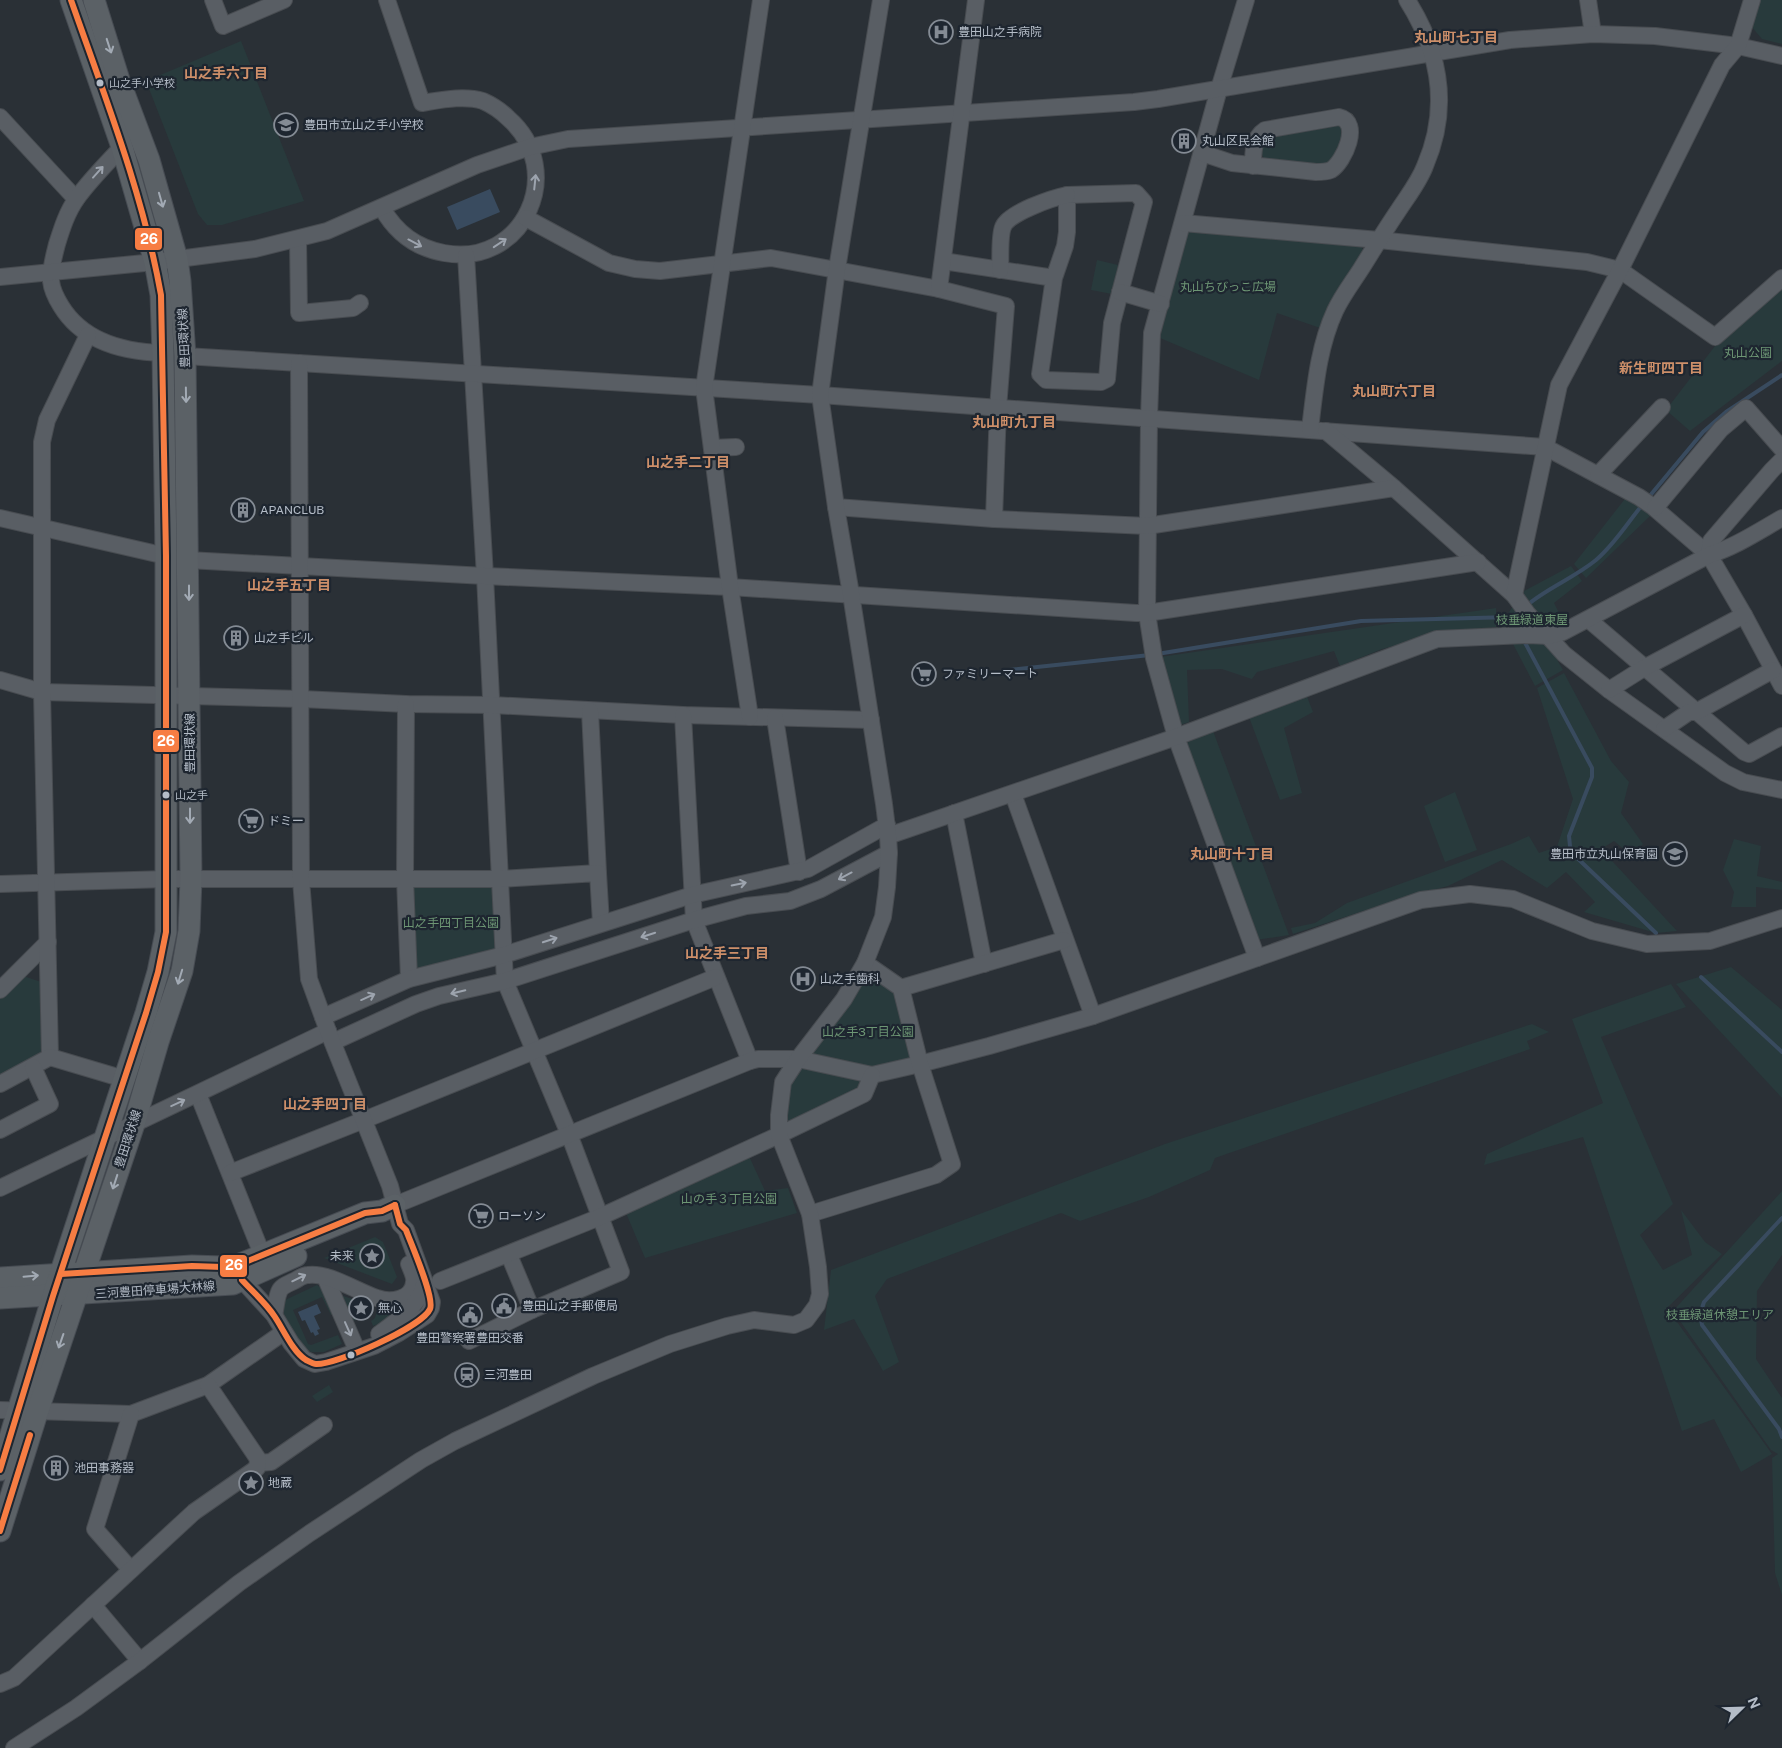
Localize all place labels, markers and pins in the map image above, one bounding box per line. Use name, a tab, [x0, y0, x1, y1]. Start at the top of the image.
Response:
hospital icon: 豊田山之手病院	[928, 19, 954, 45]
place label: 豊田山之手病院	[958, 25, 1042, 39]
place label: 山之手小学校	[109, 77, 175, 89]
marker: 山之手小学校	[95, 78, 105, 88]
school or university icon: 豊田市立山之手小学校	[273, 112, 299, 138]
place label: 豊田市立山之手小学校	[304, 118, 424, 132]
building icon: 丸山区民会館	[1171, 128, 1197, 154]
place label: 丸山区民会館	[1202, 134, 1274, 148]
building icon: APANCLUB	[230, 497, 256, 523]
place label: APANCLUB	[260, 503, 324, 517]
building icon: 山之手ビル	[223, 625, 249, 651]
place label: 山之手ビル	[254, 631, 314, 645]
supermarket icon: ファミリーマート	[911, 661, 937, 687]
place label: ファミリーマート	[942, 667, 1038, 681]
place label: 山之手	[175, 789, 208, 801]
marker: 山之手	[161, 790, 171, 800]
supermarket icon: ドミー	[238, 808, 264, 834]
place label: ドミー	[268, 814, 304, 828]
school or university icon: 豊田市立丸山保育園	[1662, 841, 1688, 867]
place label: 豊田市立丸山保育園	[1550, 847, 1658, 861]
hospital icon: 山之手歯科	[790, 966, 816, 992]
place label: 山之手歯科	[820, 972, 880, 986]
supermarket icon: ローソン	[468, 1203, 494, 1229]
place label: ローソン	[498, 1209, 546, 1223]
place icon: 未来	[359, 1243, 385, 1269]
place label: 未来	[330, 1249, 354, 1263]
public building icon: 豊田山之手郵便局	[491, 1293, 517, 1319]
place icon: 無心	[348, 1295, 374, 1321]
place label: 豊田山之手郵便局	[522, 1299, 618, 1313]
place label: 無心	[378, 1301, 402, 1315]
public building icon: 豊田警察署豊田交番	[457, 1302, 483, 1328]
place label: 豊田警察署豊田交番	[416, 1331, 524, 1345]
unlabelled marker	[346, 1350, 356, 1360]
station icon: 三河豊田	[454, 1362, 480, 1388]
place label: 三河豊田	[484, 1368, 532, 1382]
building icon: 池田事務器	[43, 1455, 69, 1481]
place label: 池田事務器	[74, 1461, 134, 1475]
place icon: 地蔵	[238, 1470, 264, 1496]
place label: 地蔵	[268, 1476, 292, 1490]

